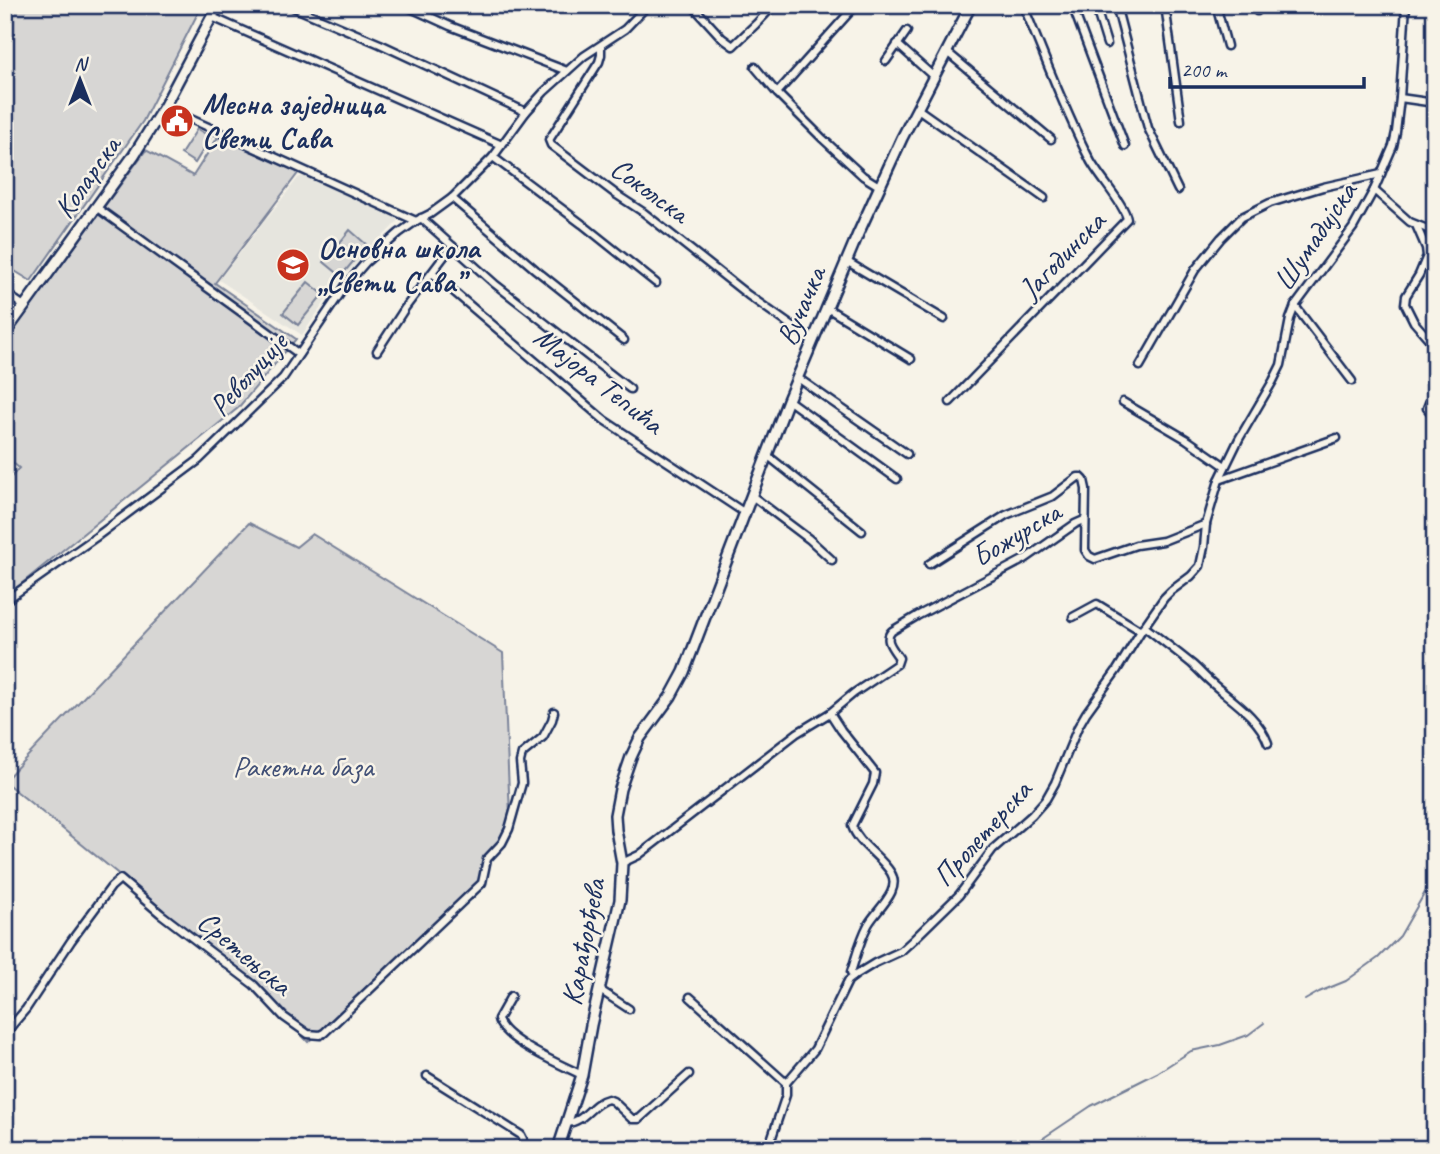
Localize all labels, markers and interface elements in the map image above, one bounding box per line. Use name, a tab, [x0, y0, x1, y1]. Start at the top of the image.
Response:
north arrow	[46, 46, 116, 116]
scale bar	[1170, 46, 1365, 90]
text: N	[74, 52, 89, 76]
text: 200 m	[1181, 57, 1228, 83]
place label: Месна заједница Свети Сава	[202, 85, 387, 157]
public building icon: Месна заједница Свети Сава	[158, 102, 196, 140]
street label: Коларска	[45, 126, 130, 226]
street label: Соколска	[603, 149, 699, 233]
street label: Шумадијска	[1265, 173, 1366, 298]
street label: Јагодинска	[1009, 201, 1115, 309]
place label: Основна школа „Свети Сава”	[318, 229, 482, 301]
school or university icon: Основна школа „Свети Сава”	[274, 246, 312, 284]
street label: Вучачка	[768, 258, 836, 351]
street label: Мајора Тепића	[527, 318, 673, 444]
street label: Револуције	[200, 322, 297, 424]
street label: Божурска	[965, 491, 1070, 575]
park label: Ракетна база	[233, 747, 375, 785]
street label: Пролетерска	[924, 770, 1041, 894]
street label: Карађорђева	[552, 874, 614, 1008]
street label: Сретењска	[190, 902, 302, 1005]

